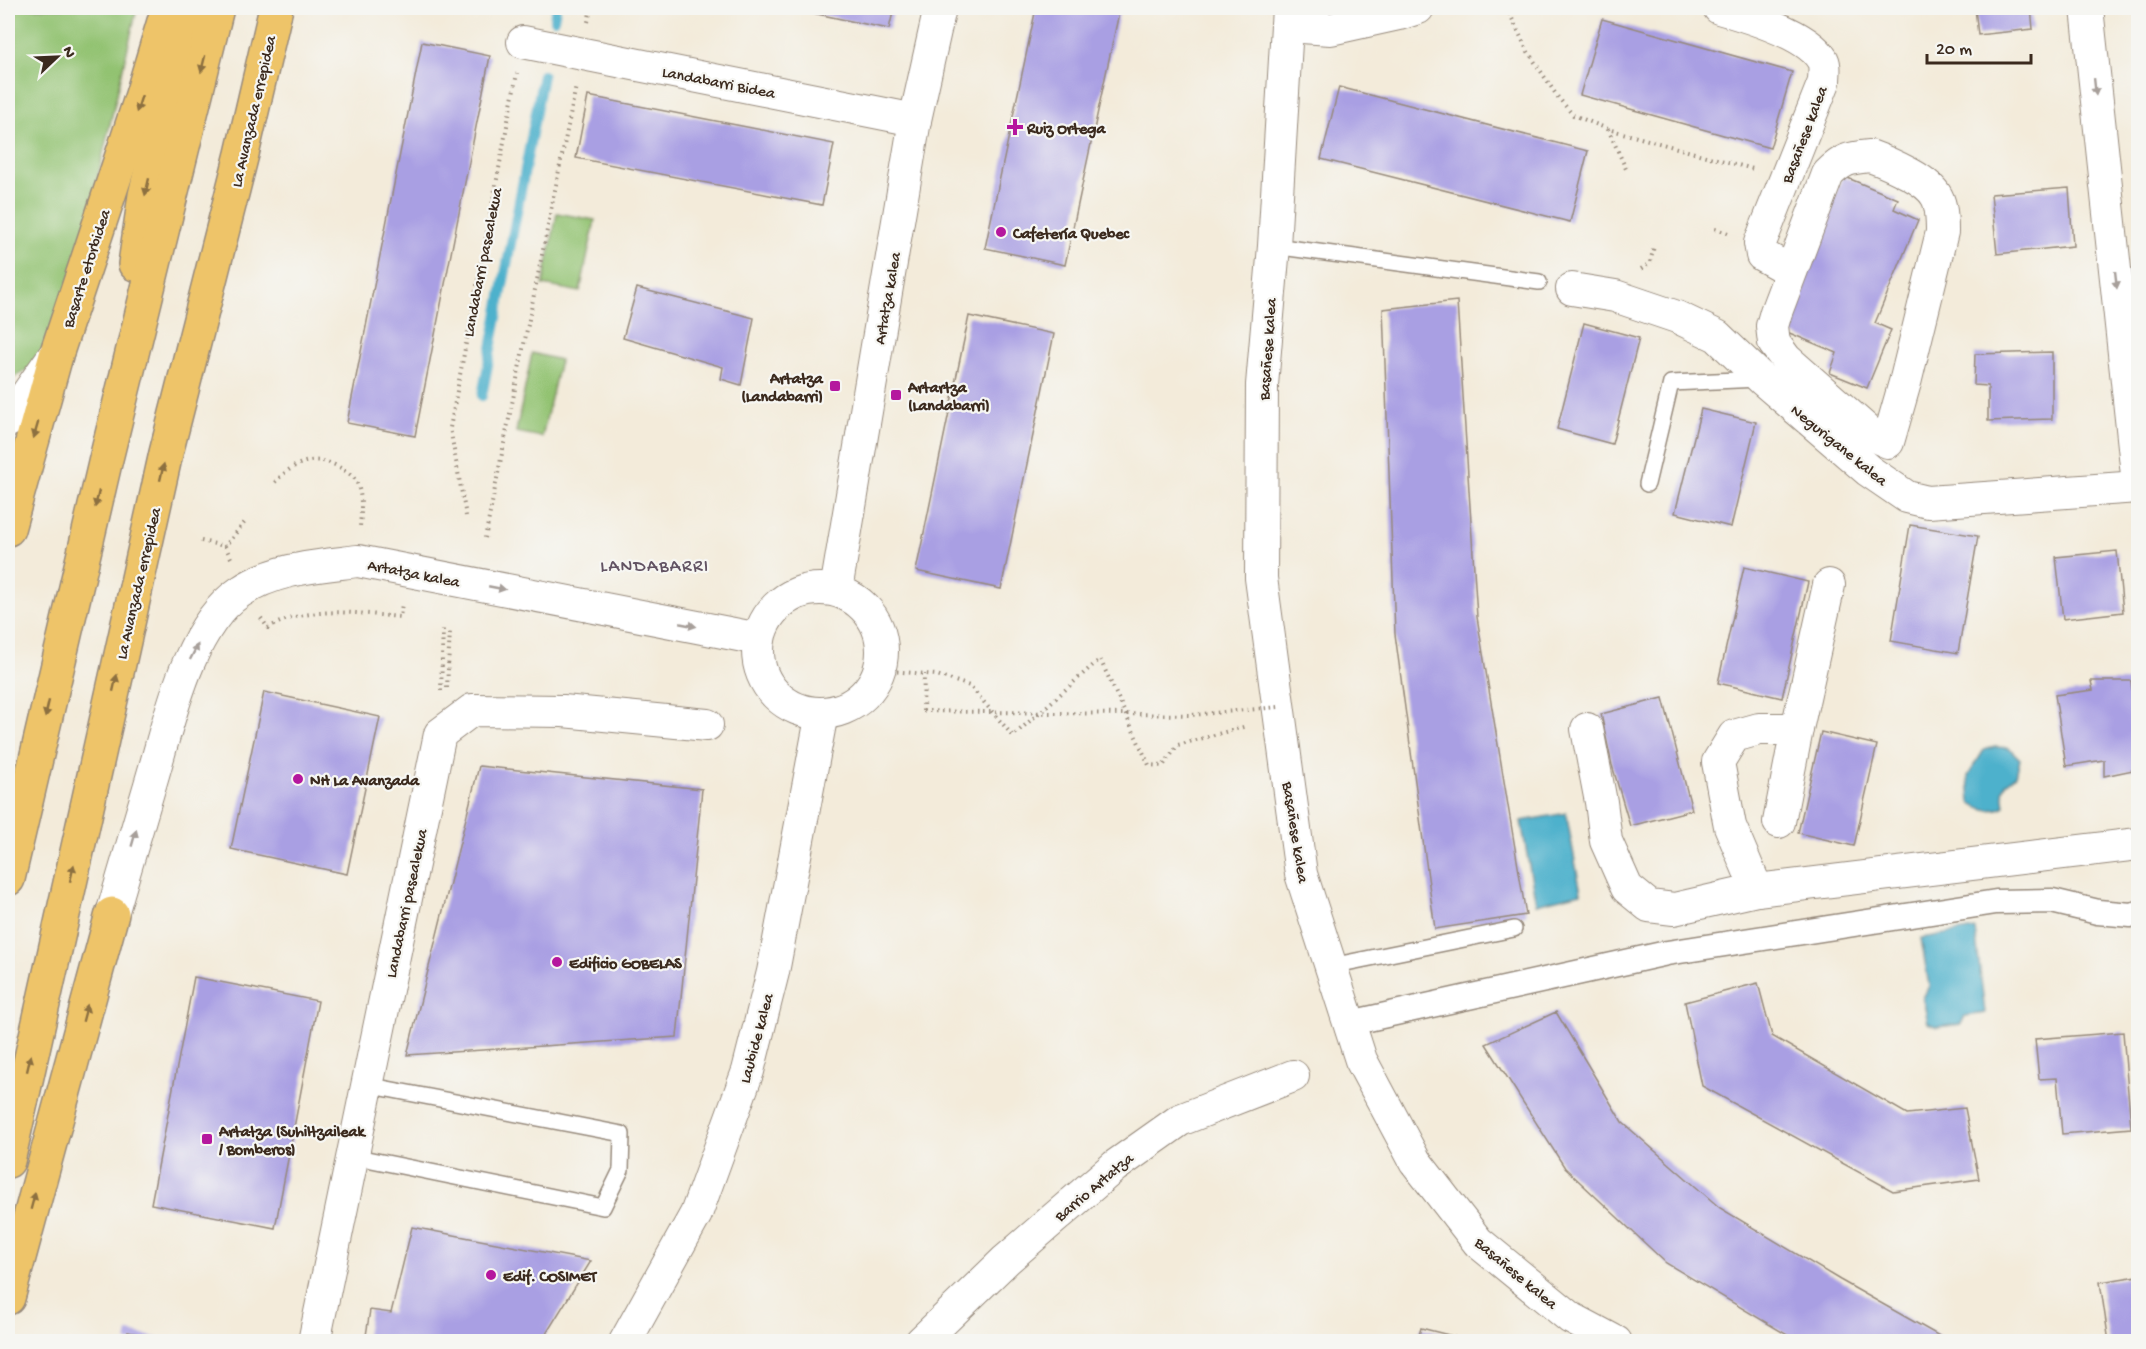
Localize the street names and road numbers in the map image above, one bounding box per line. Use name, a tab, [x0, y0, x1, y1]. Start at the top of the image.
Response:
street label: La Avanzada errepidea	[229, 33, 282, 190]
street label: Landabarri Bidea	[660, 64, 778, 105]
street label: Basañese kalea	[1779, 83, 1834, 187]
street label: Landabarri pasealekua	[461, 185, 508, 339]
street label: Basarte etorbidea	[60, 206, 117, 332]
street label: Artatza kalea	[872, 250, 907, 346]
street label: Basañese kalea	[1256, 296, 1283, 402]
street label: Negurigane kalea	[1786, 402, 1891, 492]
street label: La Avanzada errepidea	[114, 505, 167, 662]
street label: Artatza kalea	[366, 557, 462, 594]
street label: Basañese kalea	[1276, 780, 1311, 886]
street label: Landabarri pasealekua	[383, 827, 434, 980]
street label: Laubide kalea	[737, 991, 780, 1086]
street label: Barrio Artatza	[1051, 1150, 1139, 1228]
street label: Basañese kalea	[1469, 1234, 1561, 1316]

